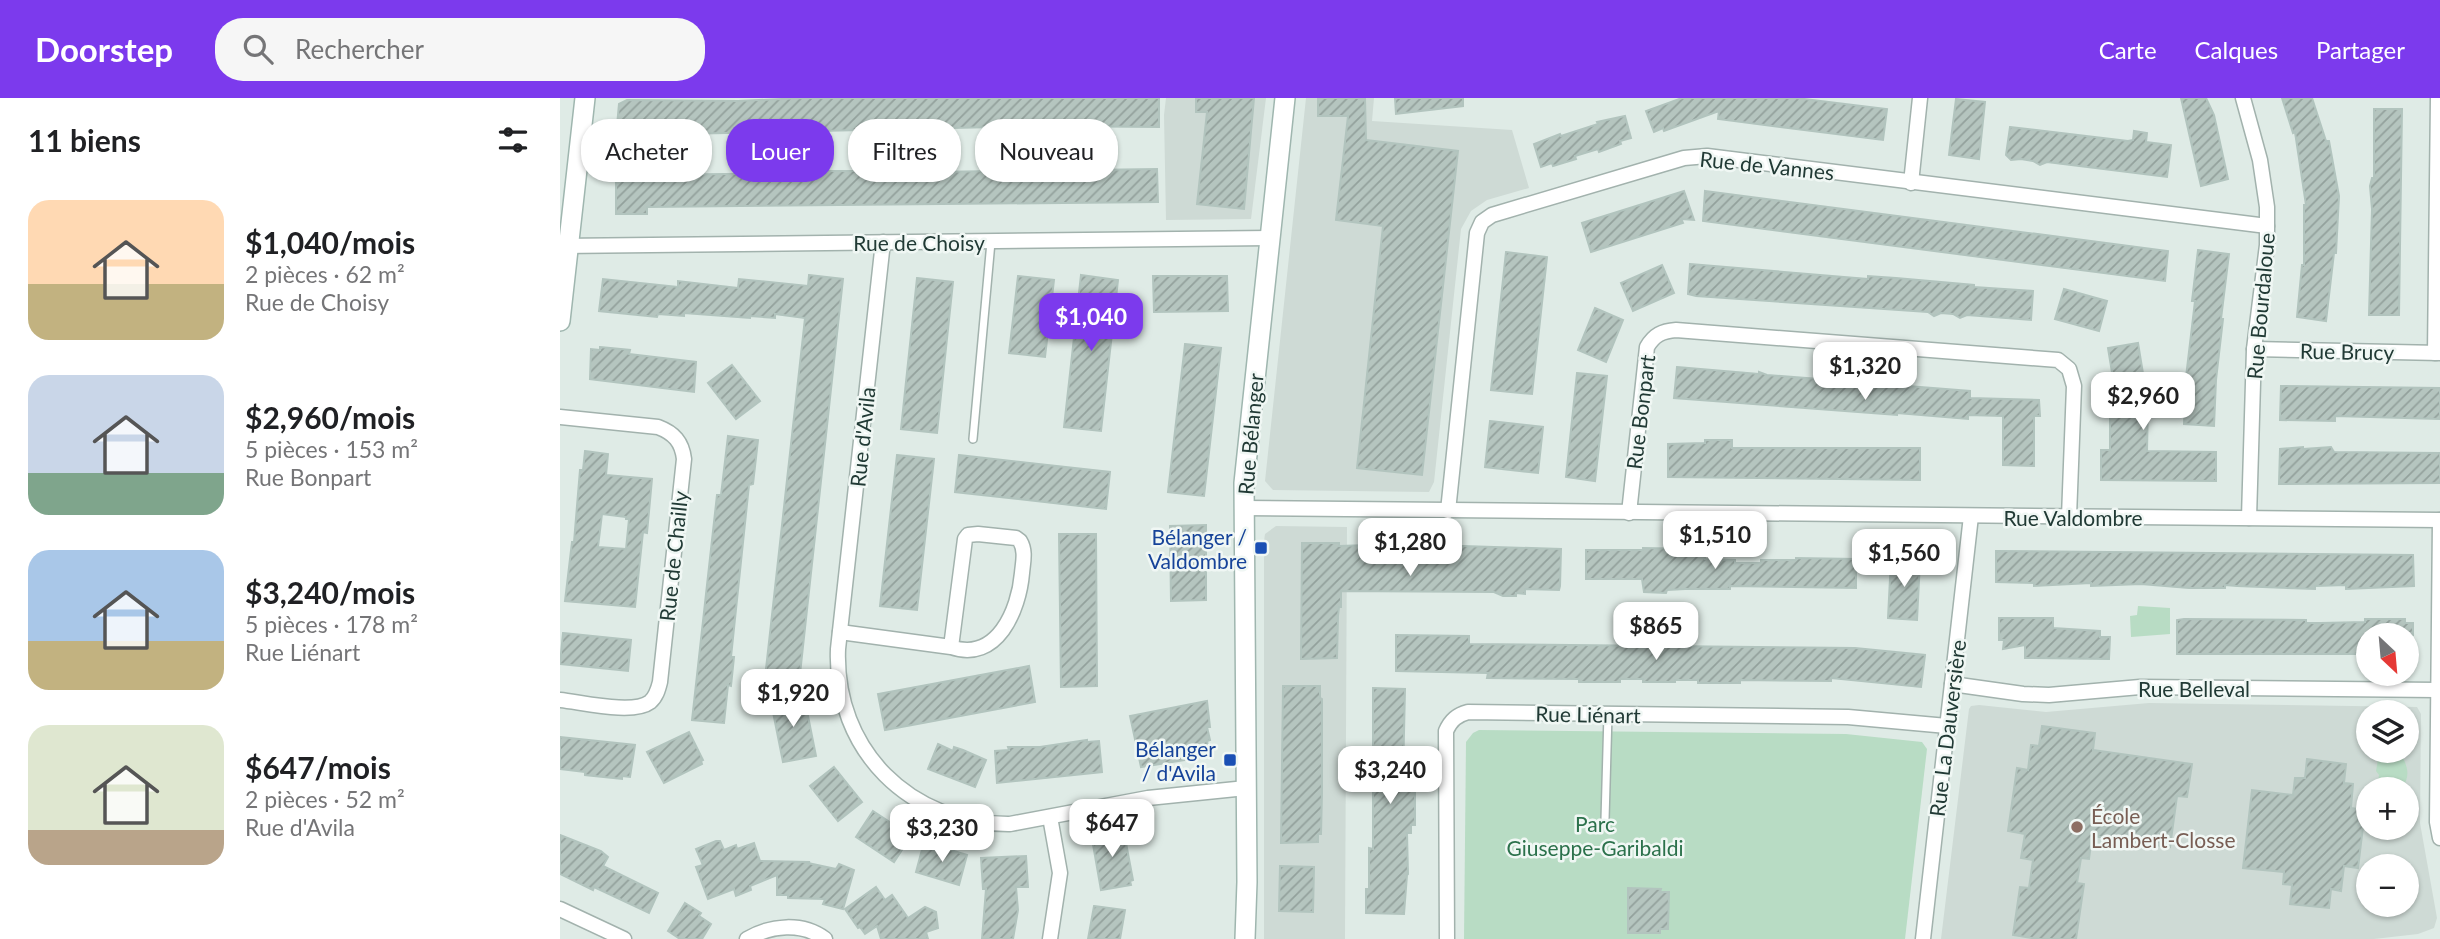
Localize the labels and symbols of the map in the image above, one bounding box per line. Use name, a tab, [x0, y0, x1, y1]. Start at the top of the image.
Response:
street label: Rue de Vannes	[1699, 146, 1835, 184]
street label: Rue de Choisy	[853, 230, 985, 255]
street label: Rue Bourdaloue	[2241, 232, 2279, 380]
pin: $1,040	[1034, 294, 1148, 353]
street label: Rue Brucy	[2300, 338, 2395, 364]
pin: $1,320	[1808, 342, 1922, 402]
street label: Rue Bonpart	[1621, 353, 1659, 471]
street label: Rue Bélanger	[1232, 372, 1268, 496]
pin: $2,960	[2086, 372, 2200, 432]
street label: Rue d'Avila	[844, 386, 880, 488]
street label: Rue de Chailly	[654, 489, 692, 622]
street label: Rue Valdombre	[2003, 505, 2143, 530]
pin: $1,510	[1658, 512, 1772, 571]
pin: $1,280	[1353, 518, 1467, 578]
place label: Bélanger / Valdombre	[1148, 524, 1247, 573]
pin: $1,560	[1847, 530, 1961, 589]
marker: Bélanger / Valdombre	[1253, 540, 1269, 556]
pin: $865	[1615, 602, 1697, 662]
north arrow	[2356, 623, 2418, 686]
street label: Rue La Dauversière	[1924, 638, 1970, 818]
pin: $1,920	[736, 670, 850, 729]
street label: Rue Belleval	[2138, 676, 2250, 701]
street label: Rue Liénart	[1535, 701, 1641, 727]
place label: Bélanger / d'Avila	[1135, 736, 1216, 785]
pin: $3,240	[1333, 746, 1447, 806]
marker: Bélanger / d'Avila	[1222, 752, 1238, 768]
pin: $647	[1071, 800, 1153, 859]
place label: École Lambert-Closse	[2091, 803, 2235, 852]
pin: $3,230	[885, 804, 999, 864]
park label: Parc Giuseppe-Garibaldi	[1507, 811, 1683, 860]
marker: École Lambert-Closse	[2069, 819, 2085, 835]

